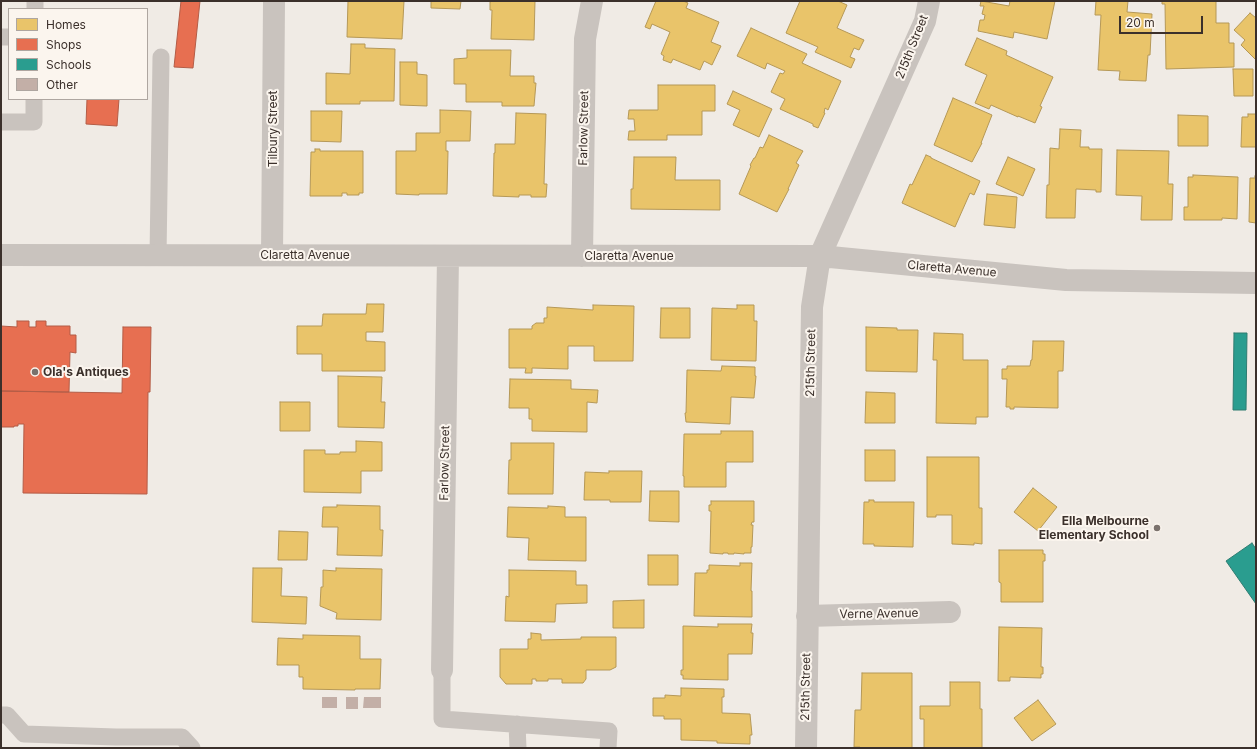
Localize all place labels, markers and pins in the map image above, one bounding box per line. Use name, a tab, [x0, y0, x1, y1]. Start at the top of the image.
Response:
place label: Ola's Antiques	[43, 365, 129, 379]
marker: Ola's Antiques	[30, 367, 40, 377]
place label: Ella Melbourne Elementary School	[1039, 514, 1149, 542]
marker: Ella Melbourne Elementary School	[1152, 523, 1162, 533]

